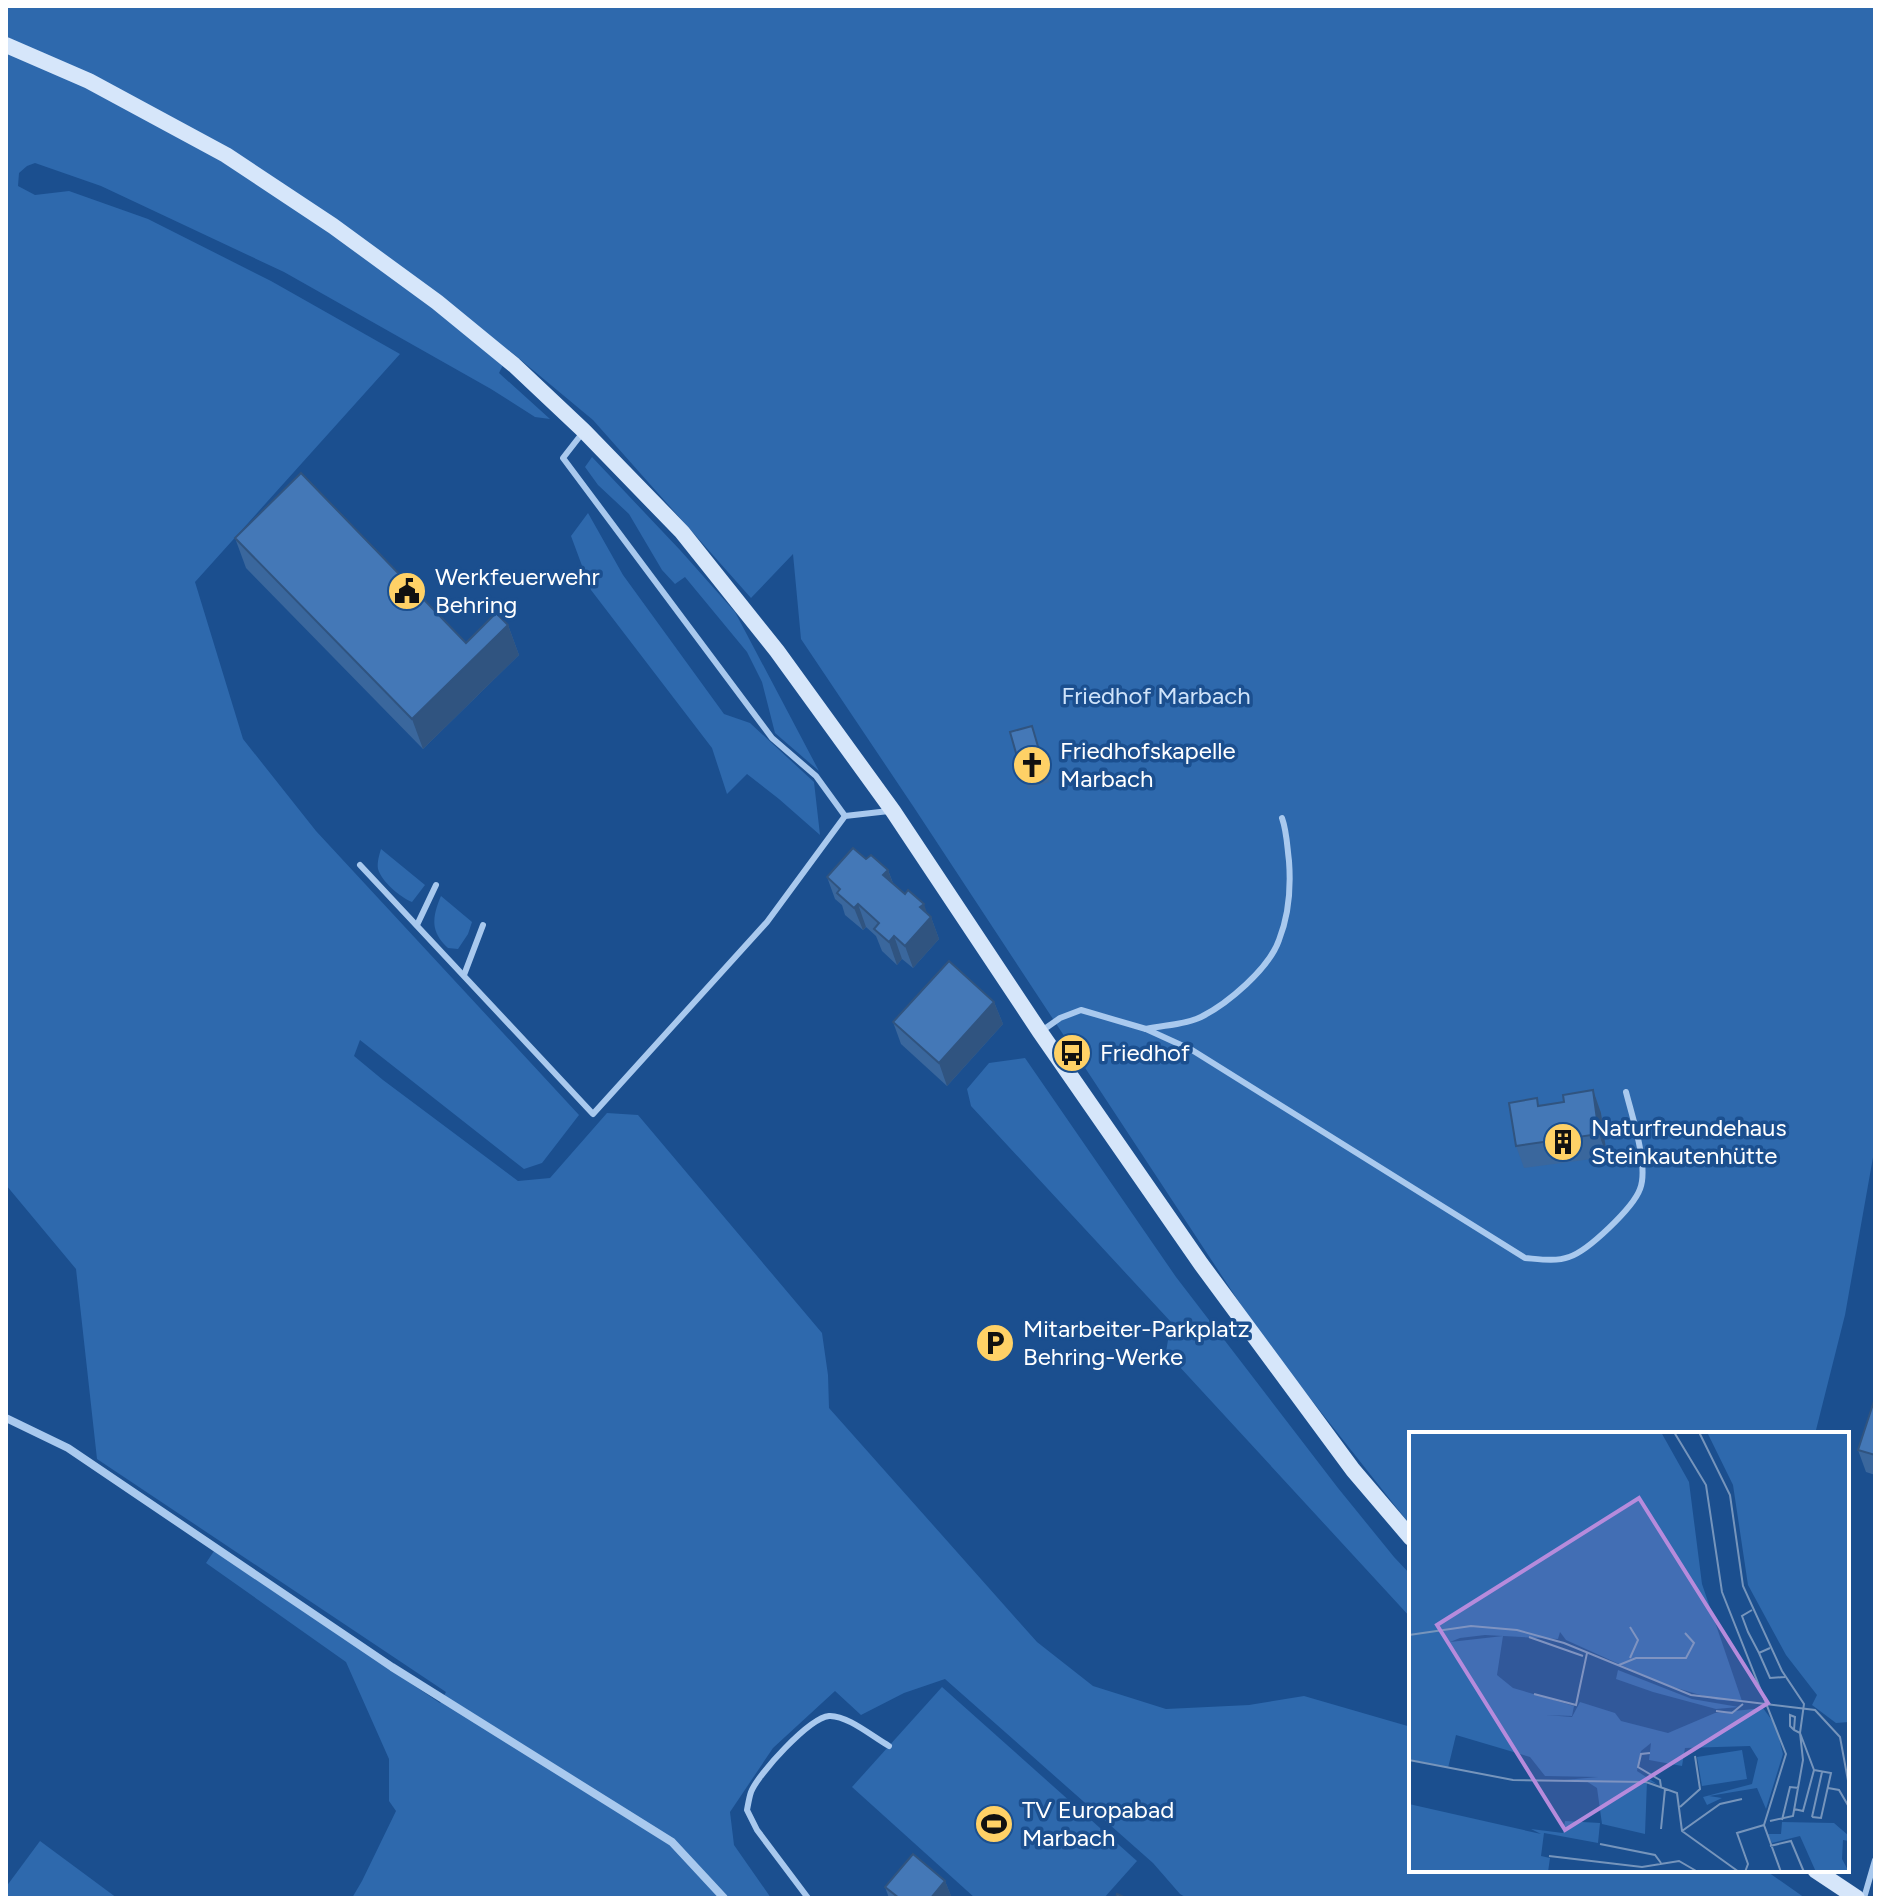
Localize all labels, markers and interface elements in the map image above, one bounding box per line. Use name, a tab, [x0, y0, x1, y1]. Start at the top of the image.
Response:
place label: Werkfeuerwehr Behring	[435, 562, 600, 619]
public building icon: Werkfeuerwehr Behring	[386, 570, 428, 612]
park label: Friedhof Marbach	[1061, 681, 1251, 710]
place label: Friedhofskapelle Marbach	[1060, 736, 1236, 793]
church icon: Friedhofskapelle Marbach	[1011, 744, 1053, 786]
bus stop icon: Friedhof	[1051, 1032, 1093, 1074]
place label: Friedhof	[1100, 1038, 1190, 1067]
place label: Naturfreundehaus Steinkautenhütte	[1591, 1113, 1787, 1170]
building icon: Naturfreundehaus Steinkautenhütte	[1542, 1121, 1584, 1163]
place label: Mitarbeiter-Parkplatz Behring-Werke	[1023, 1314, 1249, 1371]
parking icon: Mitarbeiter-Parkplatz Behring-Werke	[974, 1322, 1016, 1364]
inset map	[1409, 1432, 1849, 1872]
place label: TV Europabad Marbach	[1022, 1795, 1174, 1852]
sports icon: TV Europabad Marbach	[973, 1803, 1015, 1845]

